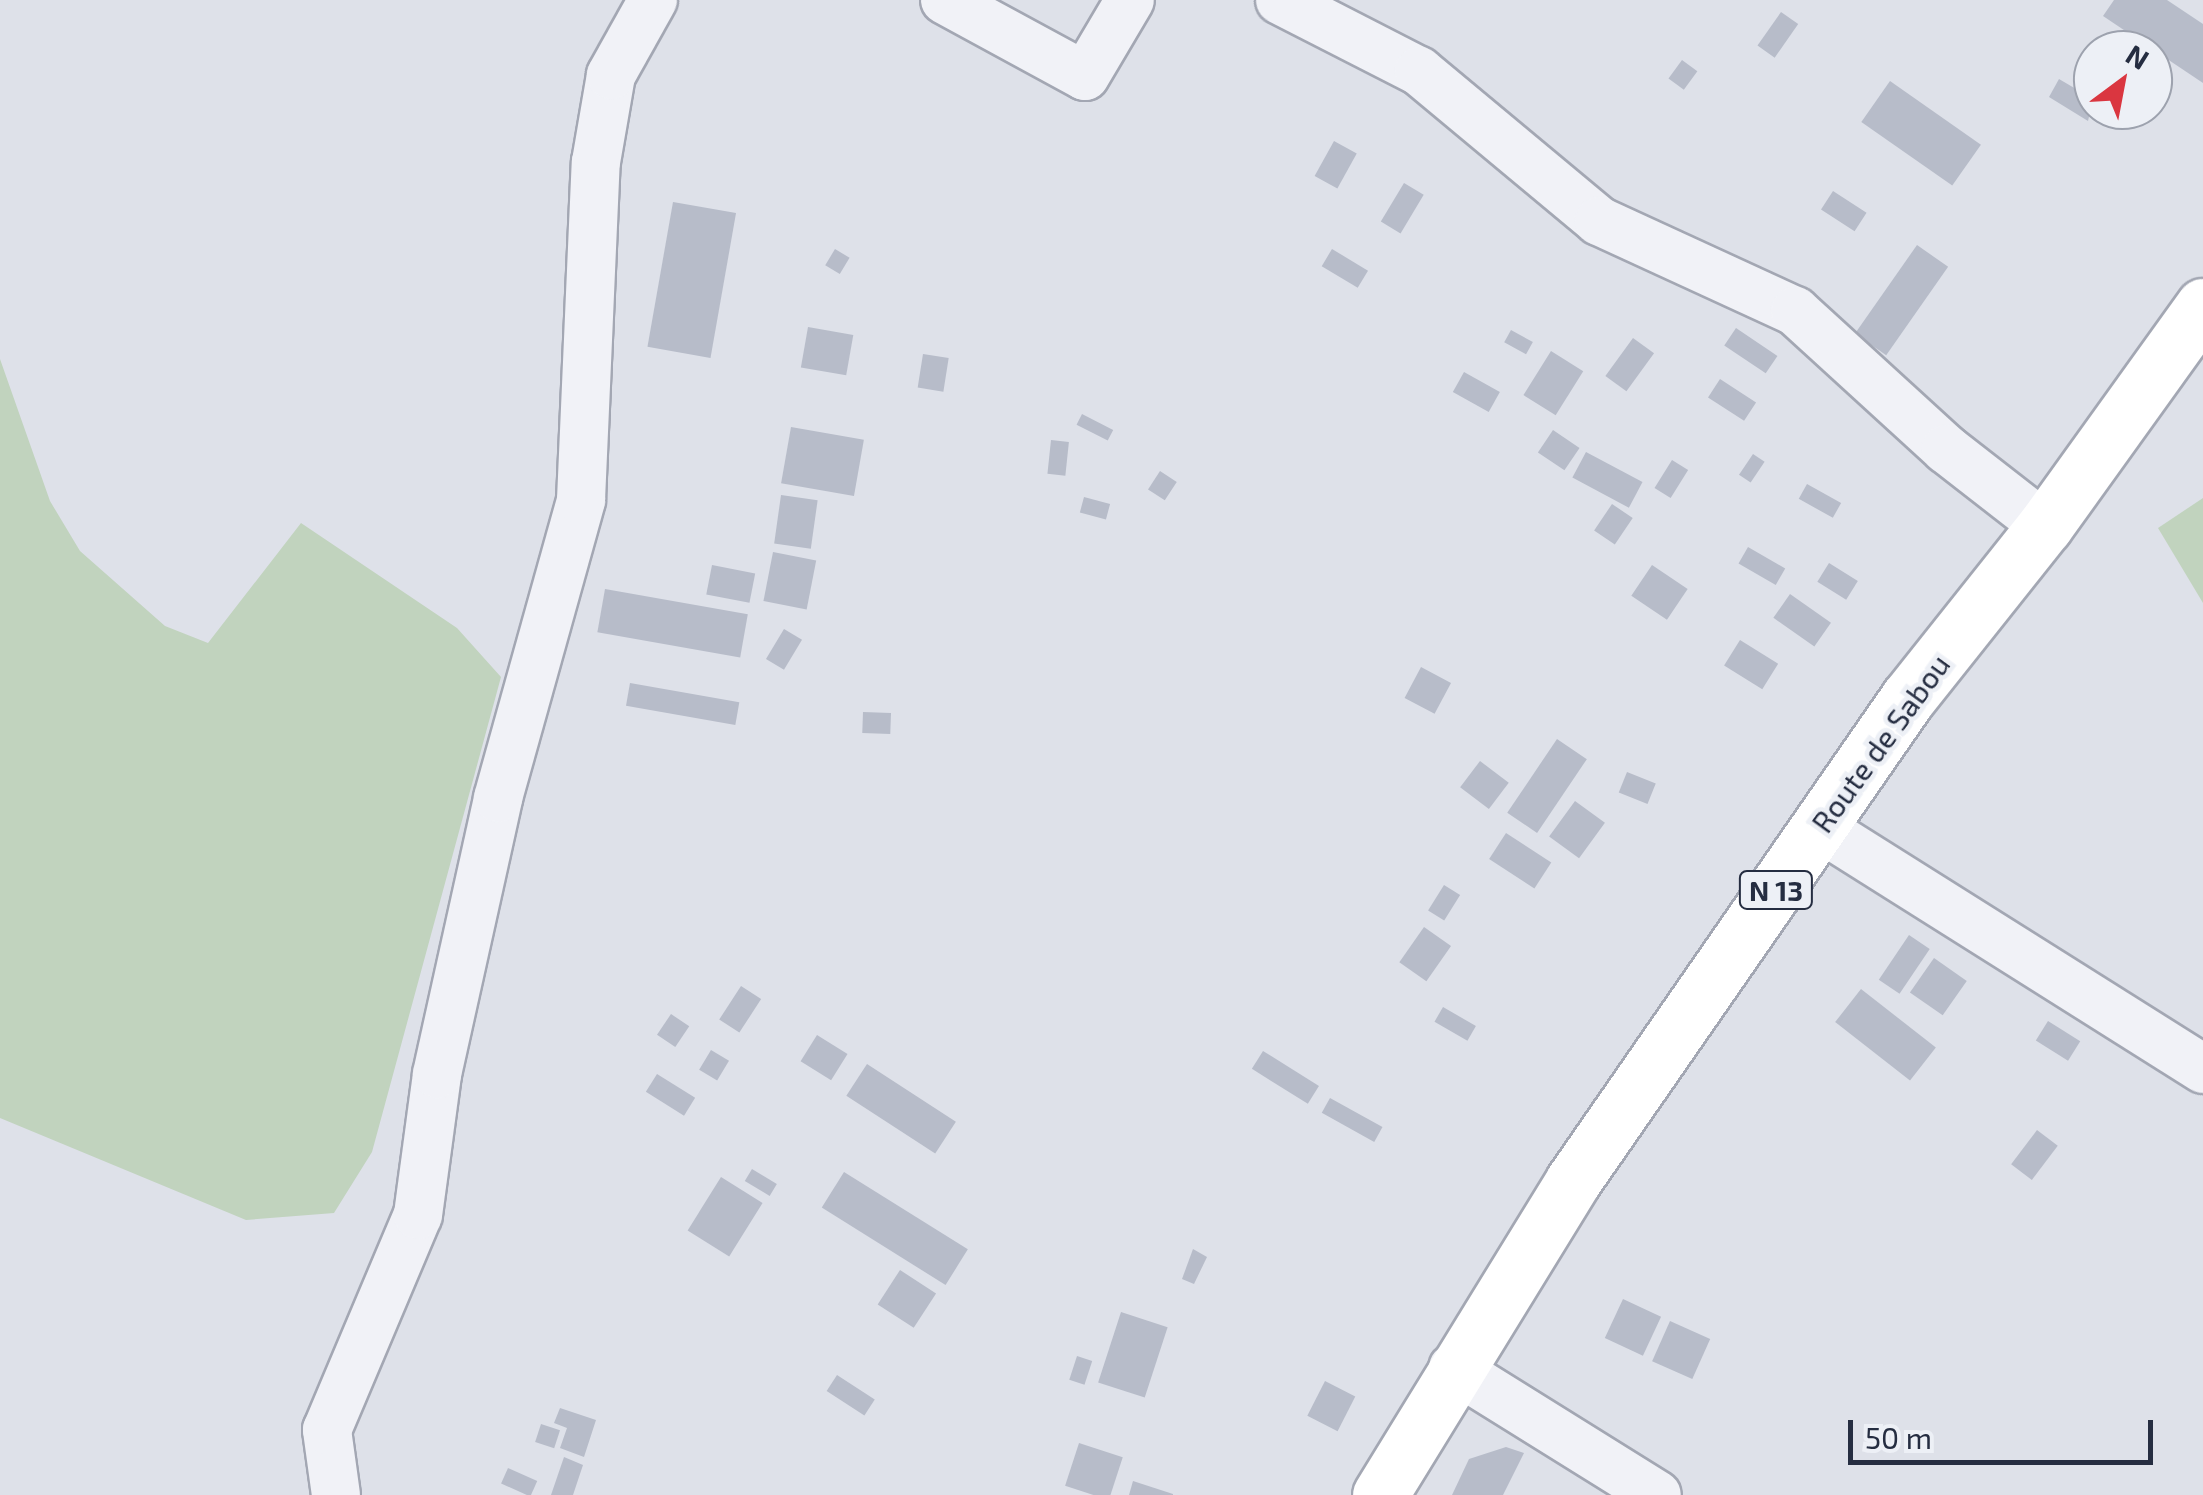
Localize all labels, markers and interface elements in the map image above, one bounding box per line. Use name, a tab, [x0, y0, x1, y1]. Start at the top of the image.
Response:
north arrow	[2073, 30, 2173, 130]
text: N	[2120, 36, 2155, 76]
street label: Route de Sabou	[1803, 647, 1957, 839]
road number: N 13	[1738, 867, 1814, 913]
scale bar	[1853, 1400, 2158, 1462]
text: 50 m	[1865, 1419, 1932, 1455]

